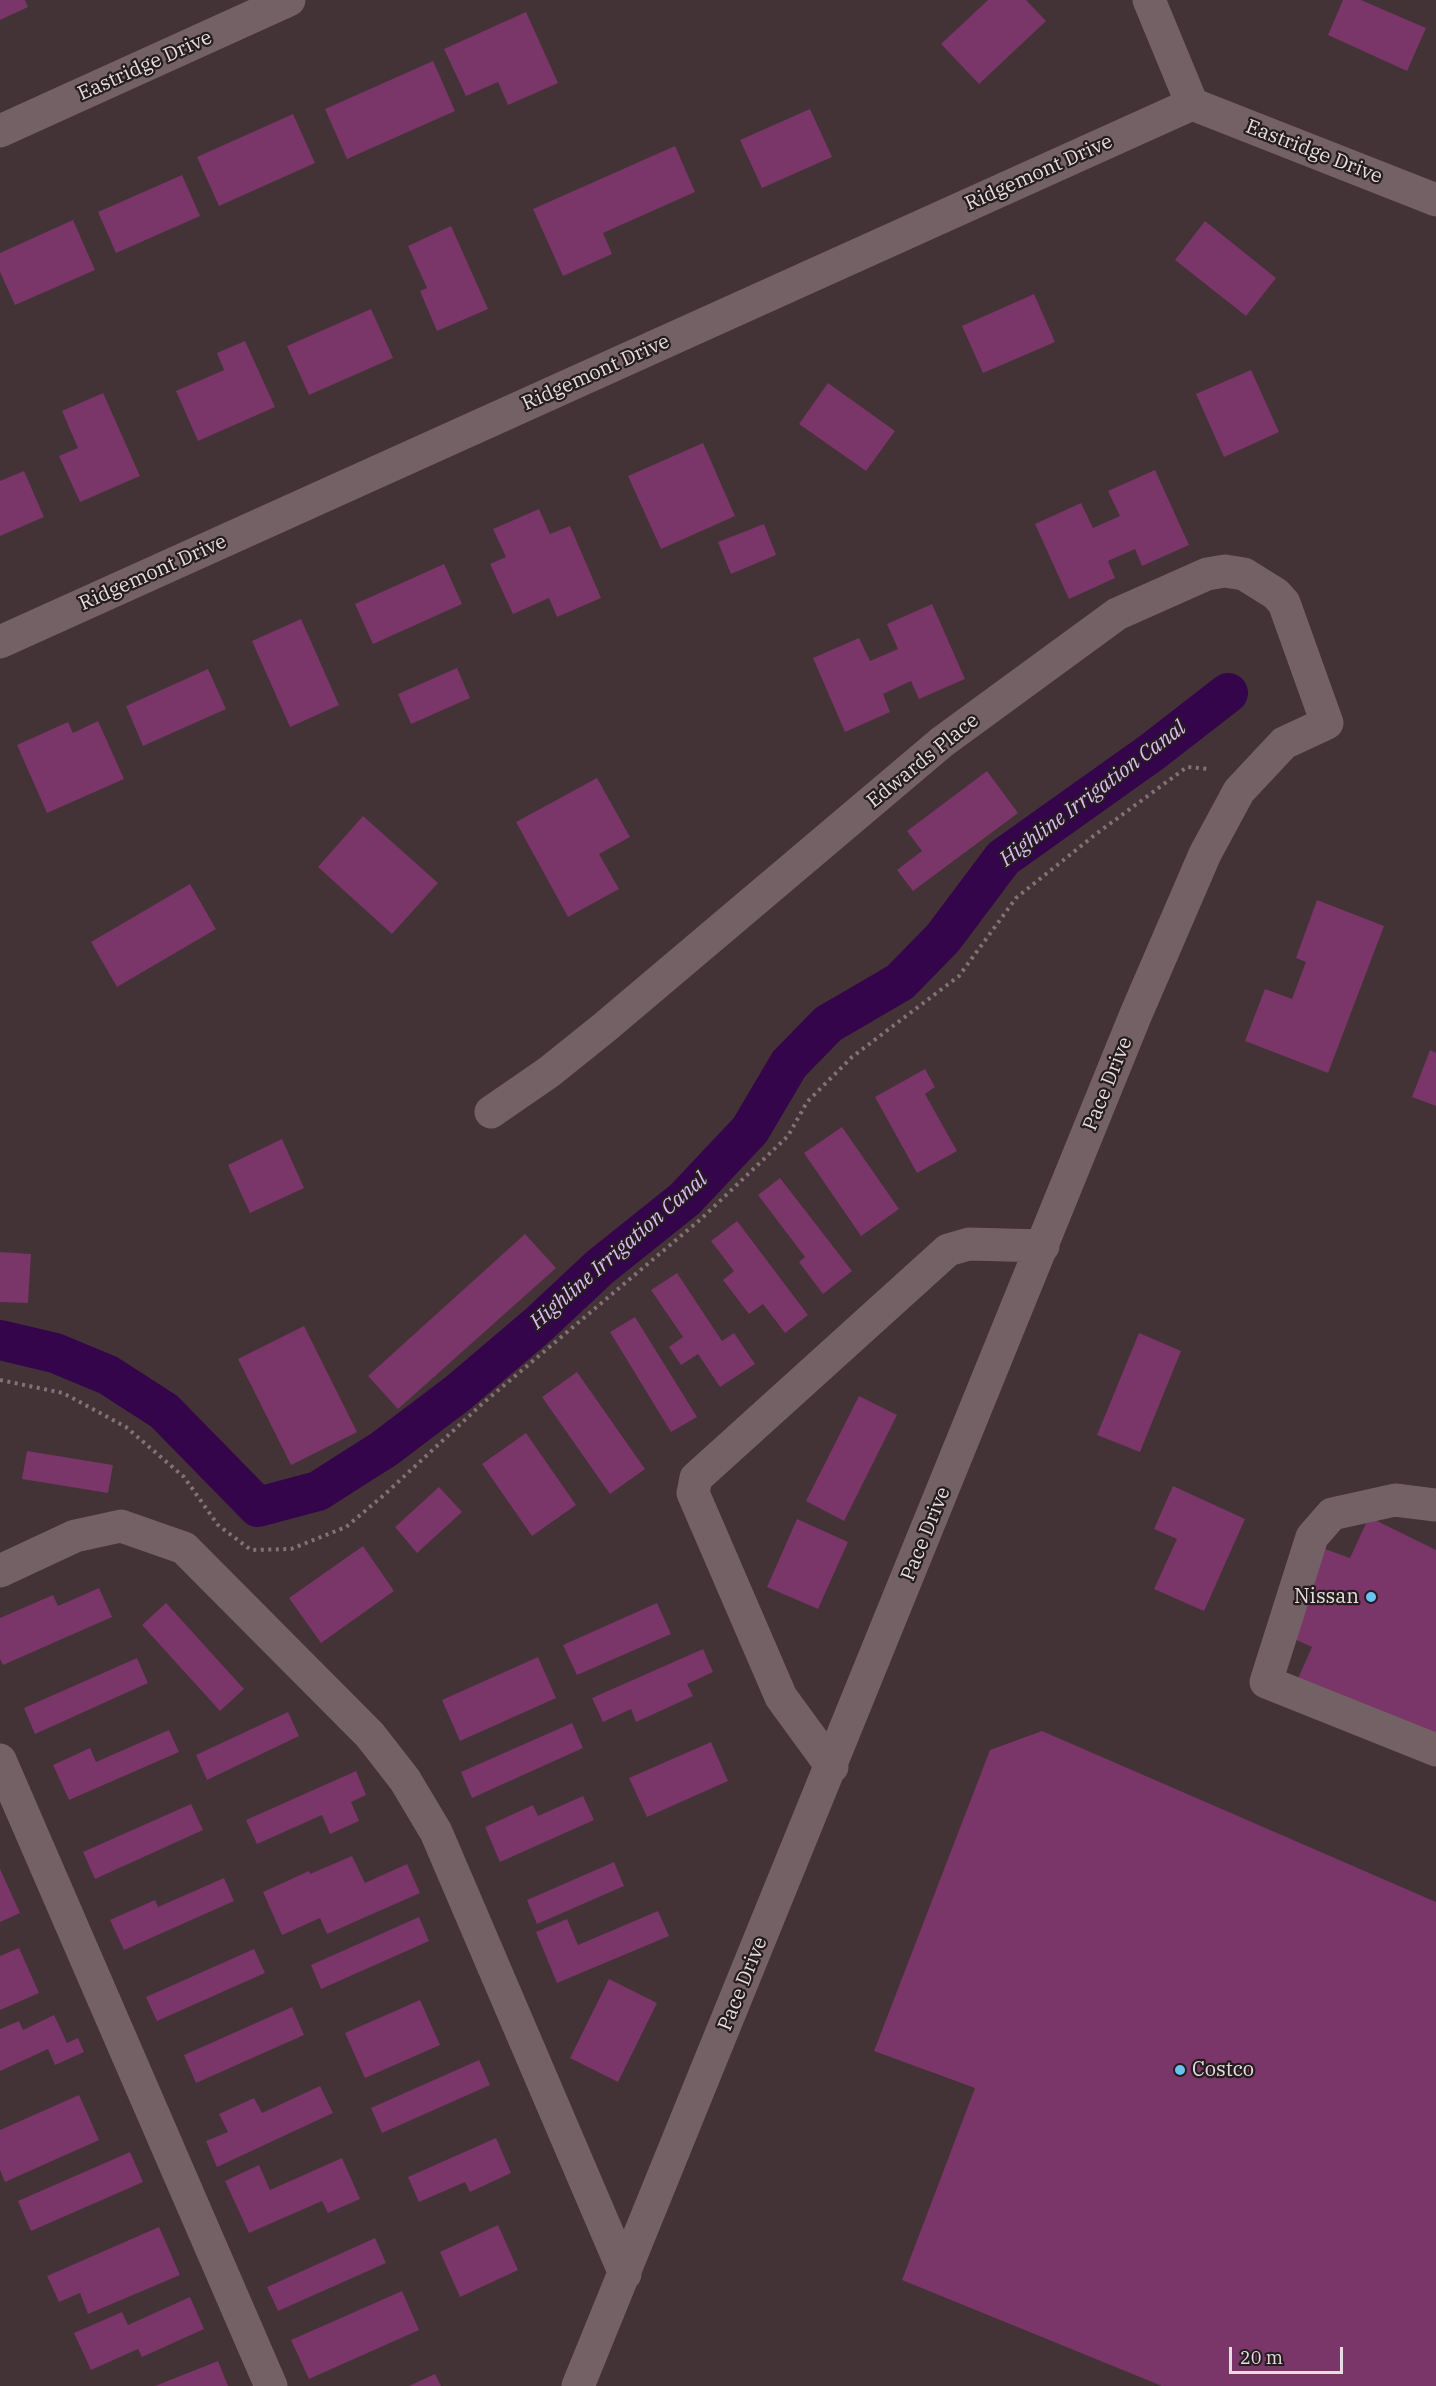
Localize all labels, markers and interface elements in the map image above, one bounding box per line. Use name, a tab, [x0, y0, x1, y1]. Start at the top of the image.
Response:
street label: Eastridge Drive	[74, 26, 216, 106]
street label: Eastridge Drive	[1242, 115, 1386, 189]
street label: Ridgemont Drive	[962, 130, 1116, 216]
street label: Ridgemont Drive	[519, 330, 673, 416]
street label: Ridgemont Drive	[76, 530, 230, 616]
street label: Edwards Place	[862, 709, 984, 813]
water label: Highline Irrigation Canal	[995, 716, 1191, 872]
street label: Pace Drive	[1078, 1034, 1138, 1134]
water label: Highline Irrigation Canal	[525, 1167, 713, 1335]
street label: Pace Drive	[896, 1484, 956, 1584]
place label: Nissan	[1294, 1585, 1359, 1609]
marker: Nissan	[1364, 1590, 1378, 1604]
street label: Pace Drive	[713, 1934, 773, 2034]
place label: Costco	[1192, 2058, 1254, 2082]
marker: Costco	[1173, 2063, 1187, 2077]
scale bar	[1232, 2335, 1346, 2373]
text: 20 m	[1240, 2346, 1283, 2369]

